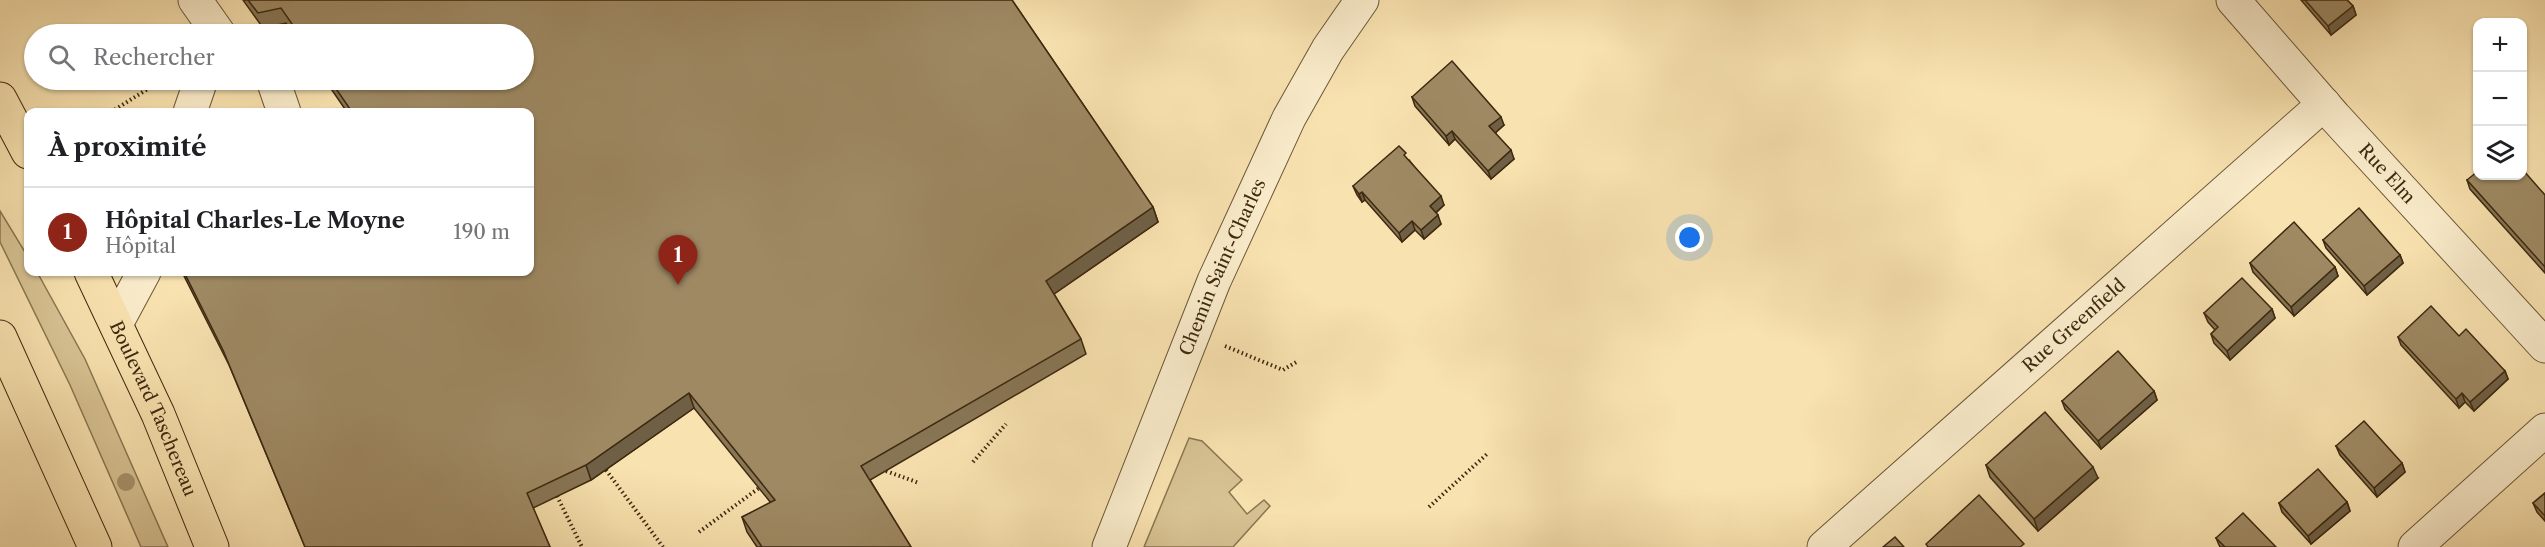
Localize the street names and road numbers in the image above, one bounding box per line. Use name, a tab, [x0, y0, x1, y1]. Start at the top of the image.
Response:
street label: Rue Elm	[2354, 139, 2420, 208]
street label: Chemin Saint-Charles	[1175, 175, 1271, 359]
street label: Rue Greenfield	[2018, 274, 2130, 377]
street label: Boulevard Taschereau	[105, 317, 201, 499]

